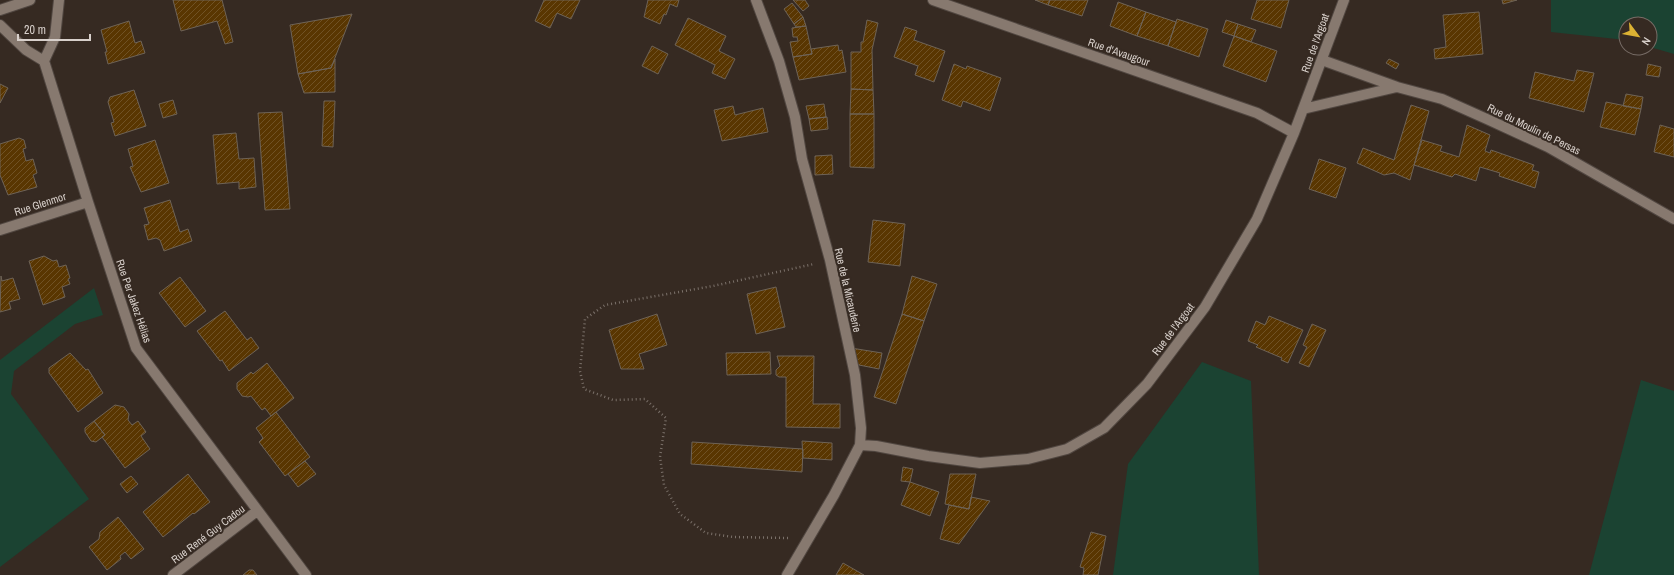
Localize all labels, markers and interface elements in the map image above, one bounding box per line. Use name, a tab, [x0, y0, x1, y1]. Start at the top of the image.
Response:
street label: Rue de l'Argoat	[1298, 11, 1332, 74]
scale bar	[18, 16, 90, 42]
north arrow	[1618, 16, 1658, 56]
text: 20 m	[24, 22, 46, 38]
street label: Rue d'Avaugour	[1086, 35, 1152, 69]
text: N	[1639, 35, 1654, 48]
street label: Rue du Moulin de Persas	[1485, 100, 1583, 158]
street label: Rue Glenmor	[12, 189, 68, 219]
street label: Rue de la Micauderie	[831, 246, 865, 334]
street label: Rue Per Jakez Hélias	[113, 257, 155, 345]
street label: Rue de l'Argoat	[1149, 300, 1198, 358]
street label: Rue René Guy Cadou	[168, 502, 248, 566]

